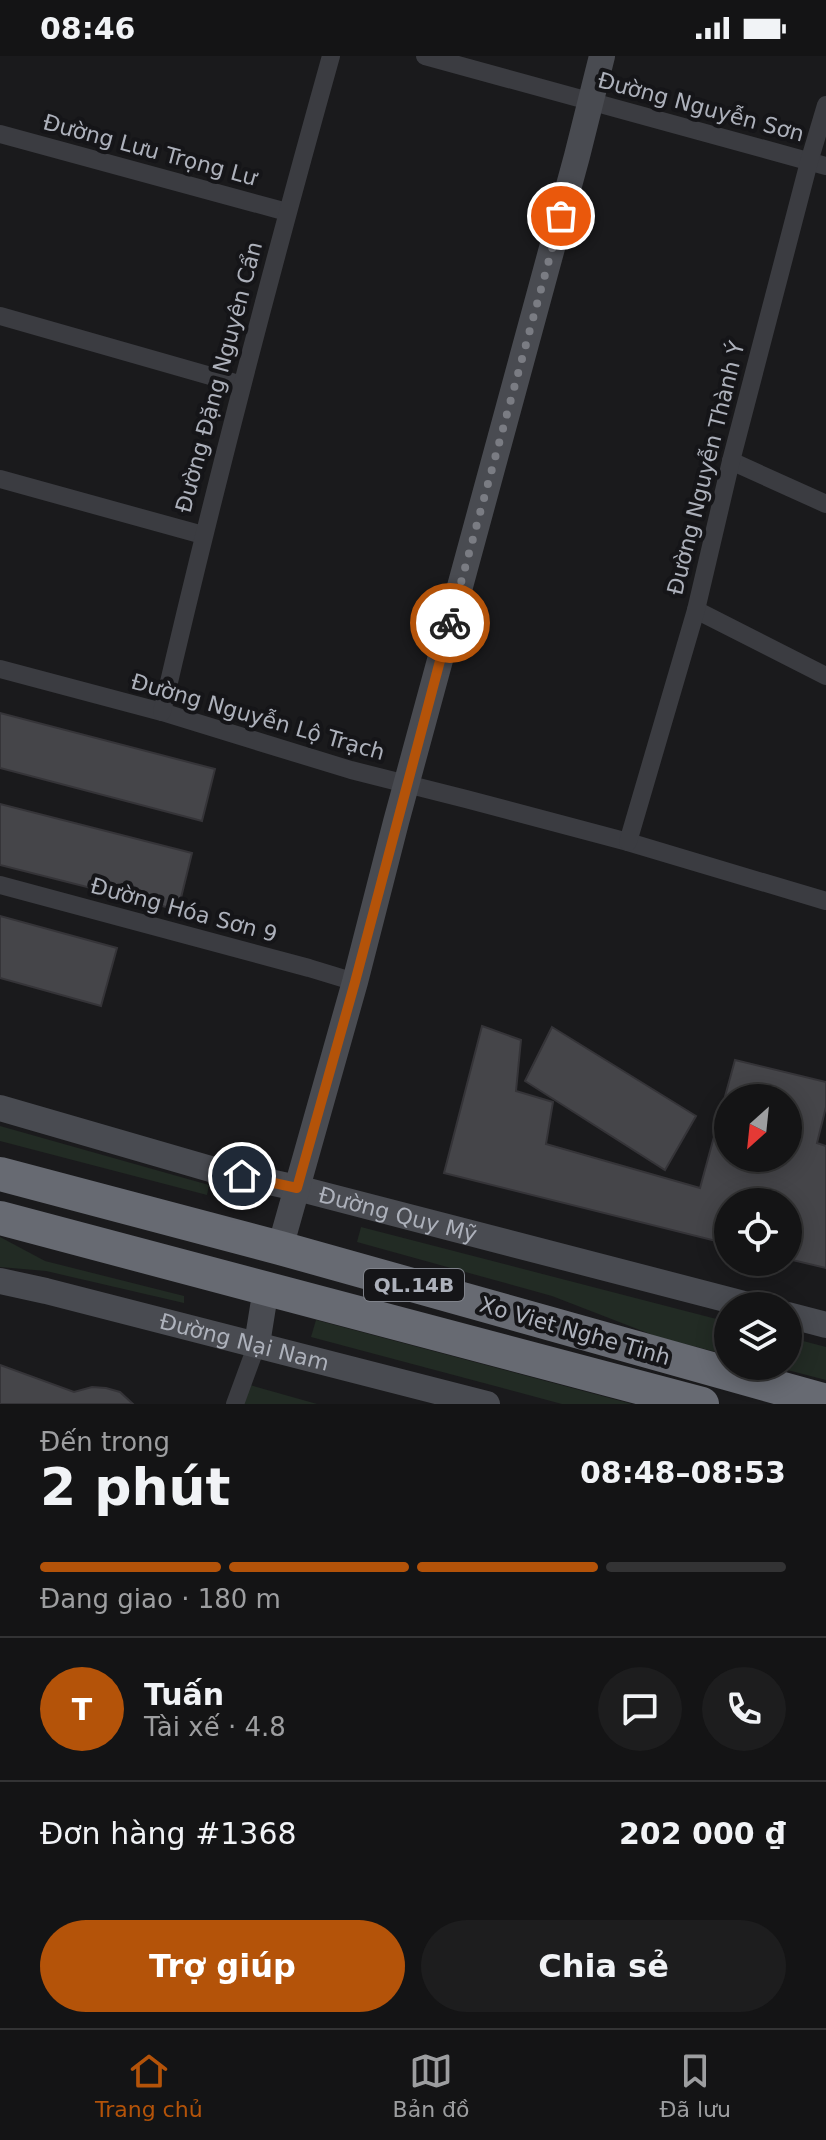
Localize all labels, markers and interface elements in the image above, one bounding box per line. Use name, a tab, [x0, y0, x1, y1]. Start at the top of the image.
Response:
text: 08:46	[40, 11, 136, 46]
street label: Đường Nguyễn Sơn	[595, 67, 807, 147]
street label: Đường Lưu Trọng Lư	[40, 109, 261, 191]
pin	[527, 182, 595, 250]
icon: bag	[539, 194, 583, 238]
street label: Đường Đặng Nguyên Cẩn	[171, 239, 267, 515]
street label: Đường Nguyễn Thành Ý	[662, 338, 750, 597]
courier	[410, 583, 490, 663]
icon: bike	[428, 601, 472, 645]
street label: Đường Nguyễn Lộ Trạch	[128, 669, 388, 765]
street label: Đường Hóa Sơn 9	[88, 873, 280, 947]
north arrow	[714, 1084, 802, 1172]
map controls	[714, 1084, 802, 1380]
pin	[208, 1142, 276, 1210]
icon: home	[220, 1154, 264, 1198]
street label: Đường Quy Mỹ	[316, 1182, 480, 1247]
button: locate	[714, 1188, 802, 1276]
road number: QL.14B	[364, 1269, 464, 1301]
street label: Xo Viet Nghe Tinh	[477, 1292, 673, 1370]
button: layers	[714, 1292, 802, 1380]
street label: Đường Nại Nam	[157, 1308, 332, 1376]
text: Đến trong	[40, 1427, 170, 1457]
text: 08:48–08:53	[580, 1455, 786, 1490]
text: 2 phút	[40, 1457, 230, 1517]
text: Đang giao · 180 m	[40, 1584, 281, 1614]
button: chat	[598, 1667, 682, 1751]
button: phone	[702, 1667, 786, 1751]
text: Tuấn	[144, 1677, 224, 1712]
text: T	[72, 1692, 92, 1727]
text: Tài xế · 4.8	[144, 1712, 286, 1742]
text: Đơn hàng #1368	[40, 1816, 297, 1851]
text: 202 000 ₫	[619, 1816, 786, 1851]
button: Trợ giúp	[40, 1920, 405, 2012]
button: Chia sẻ	[421, 1920, 786, 2012]
tab: Trang chủ	[95, 2049, 203, 2122]
tab: Bản đồ	[393, 2049, 470, 2122]
tab: Đã lưu	[659, 2049, 731, 2122]

